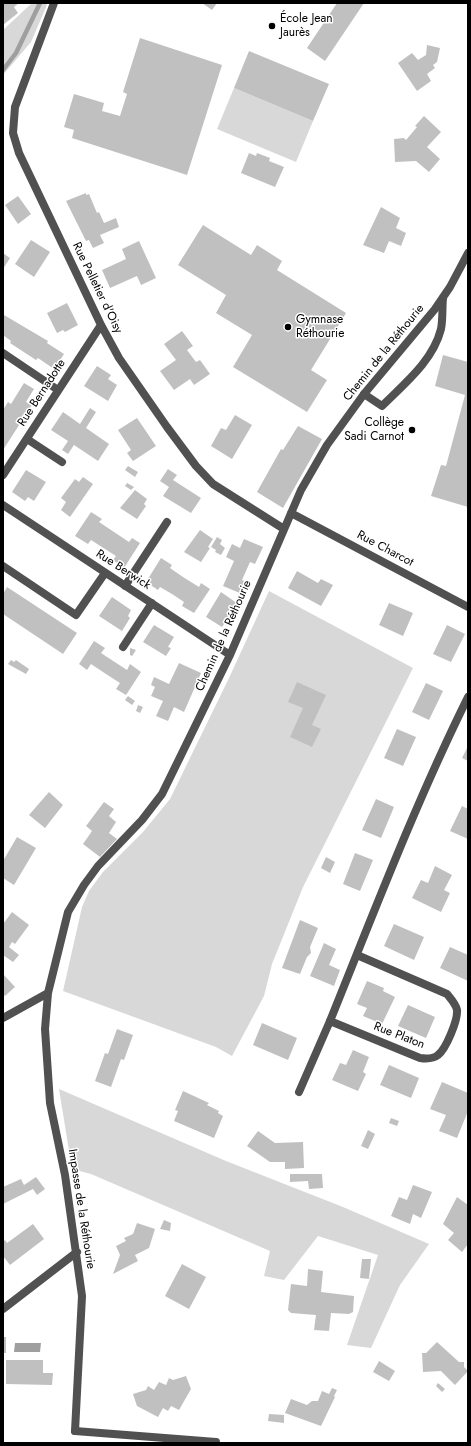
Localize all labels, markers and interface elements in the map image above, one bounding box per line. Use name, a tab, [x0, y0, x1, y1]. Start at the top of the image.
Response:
place label: École Jean Jaurès	[280, 12, 333, 40]
marker: École Jean Jaurès	[267, 21, 277, 31]
street label: Rue Pelletier d'Oisy	[69, 240, 125, 336]
street label: Chemin de la Réthourie	[341, 302, 427, 404]
place label: Gymnase Réthourie	[296, 313, 344, 341]
marker: Gymnase Réthourie	[283, 322, 293, 332]
street label: Rue Bernadotte	[15, 357, 69, 429]
place label: Collège Sadi Carnot	[344, 416, 404, 444]
marker: Collège Sadi Carnot	[407, 425, 417, 435]
street label: Rue Charcot	[354, 528, 416, 570]
street label: Rue Berwick	[93, 547, 153, 593]
street label: Chemin de la Réthourie	[193, 578, 255, 694]
street label: Rue Platon	[371, 1020, 427, 1052]
street label: Impasse de la Réthourie	[64, 1148, 98, 1270]

